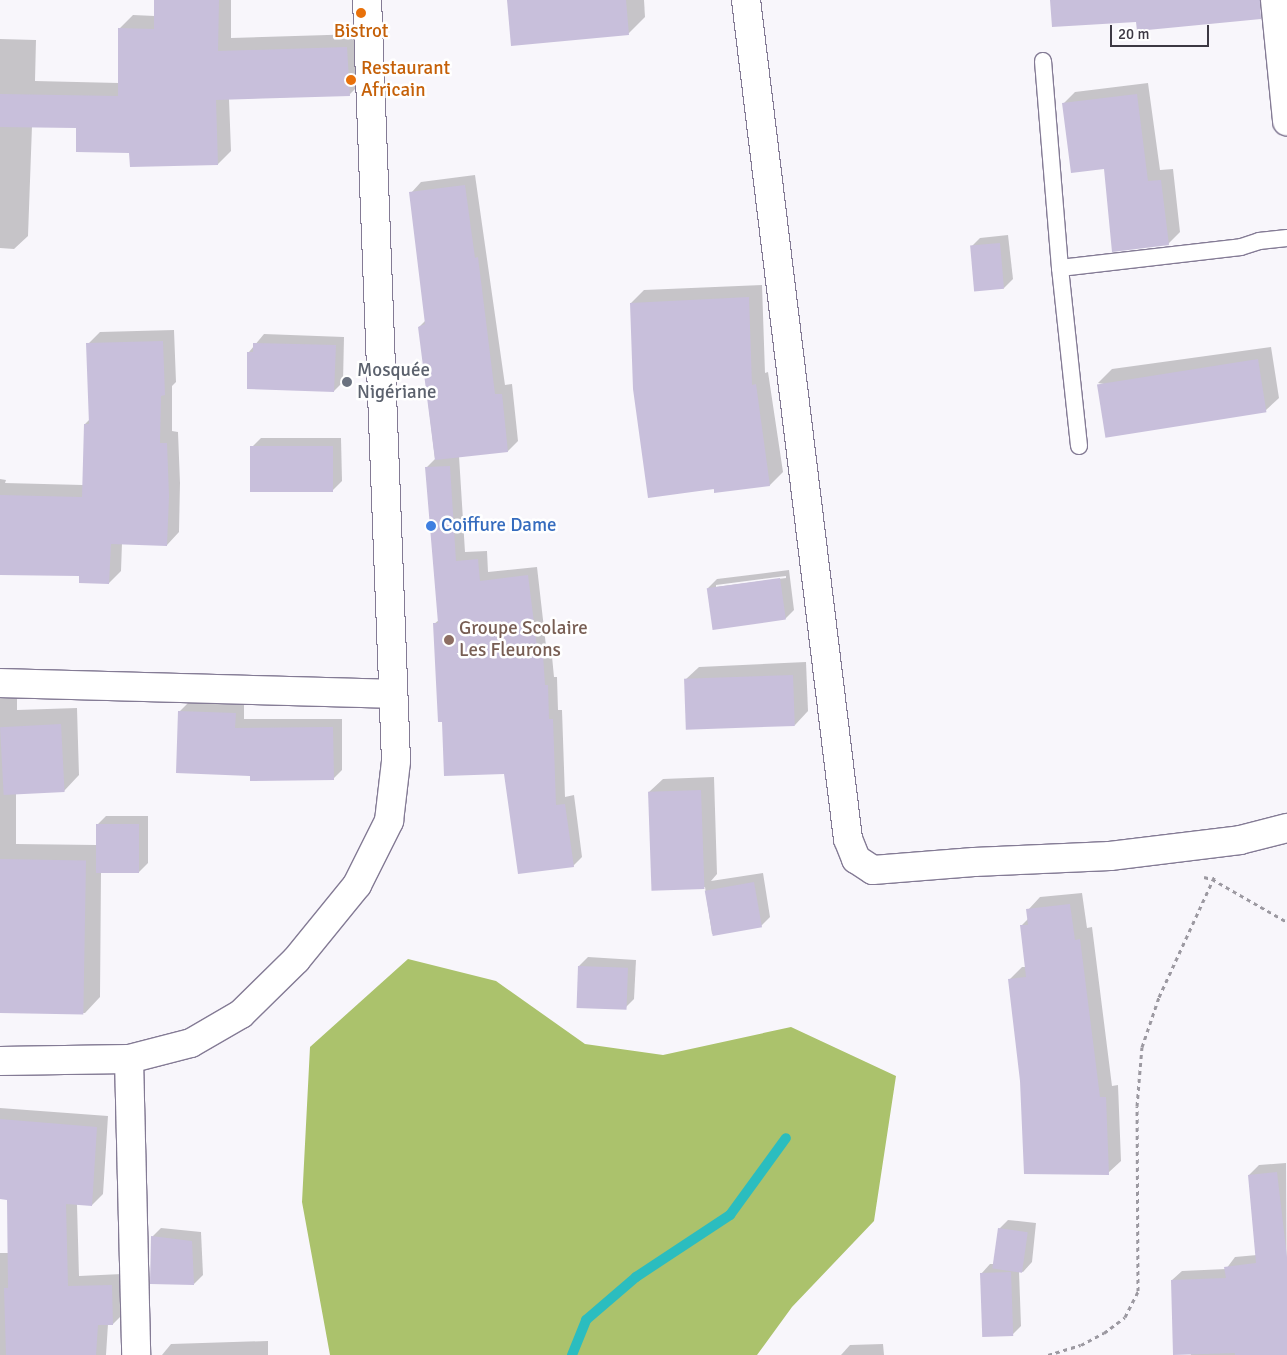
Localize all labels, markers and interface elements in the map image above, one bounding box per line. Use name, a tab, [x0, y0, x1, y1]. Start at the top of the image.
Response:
marker: Bistrot	[355, 7, 367, 19]
scale bar	[1112, 15, 1211, 47]
place label: Bistrot	[334, 21, 388, 43]
text: 20 m	[1118, 25, 1149, 43]
place label: Restaurant Africain	[361, 58, 450, 102]
marker: Restaurant Africain	[345, 74, 357, 86]
place label: Mosquée Nigériane	[357, 360, 437, 404]
marker: Mosquée Nigériane	[341, 376, 353, 388]
place label: Coiffure Dame	[441, 515, 557, 537]
marker: Coiffure Dame	[425, 520, 437, 532]
place label: Groupe Scolaire Les Fleurons	[459, 618, 588, 662]
marker: Groupe Scolaire Les Fleurons	[443, 634, 455, 646]

